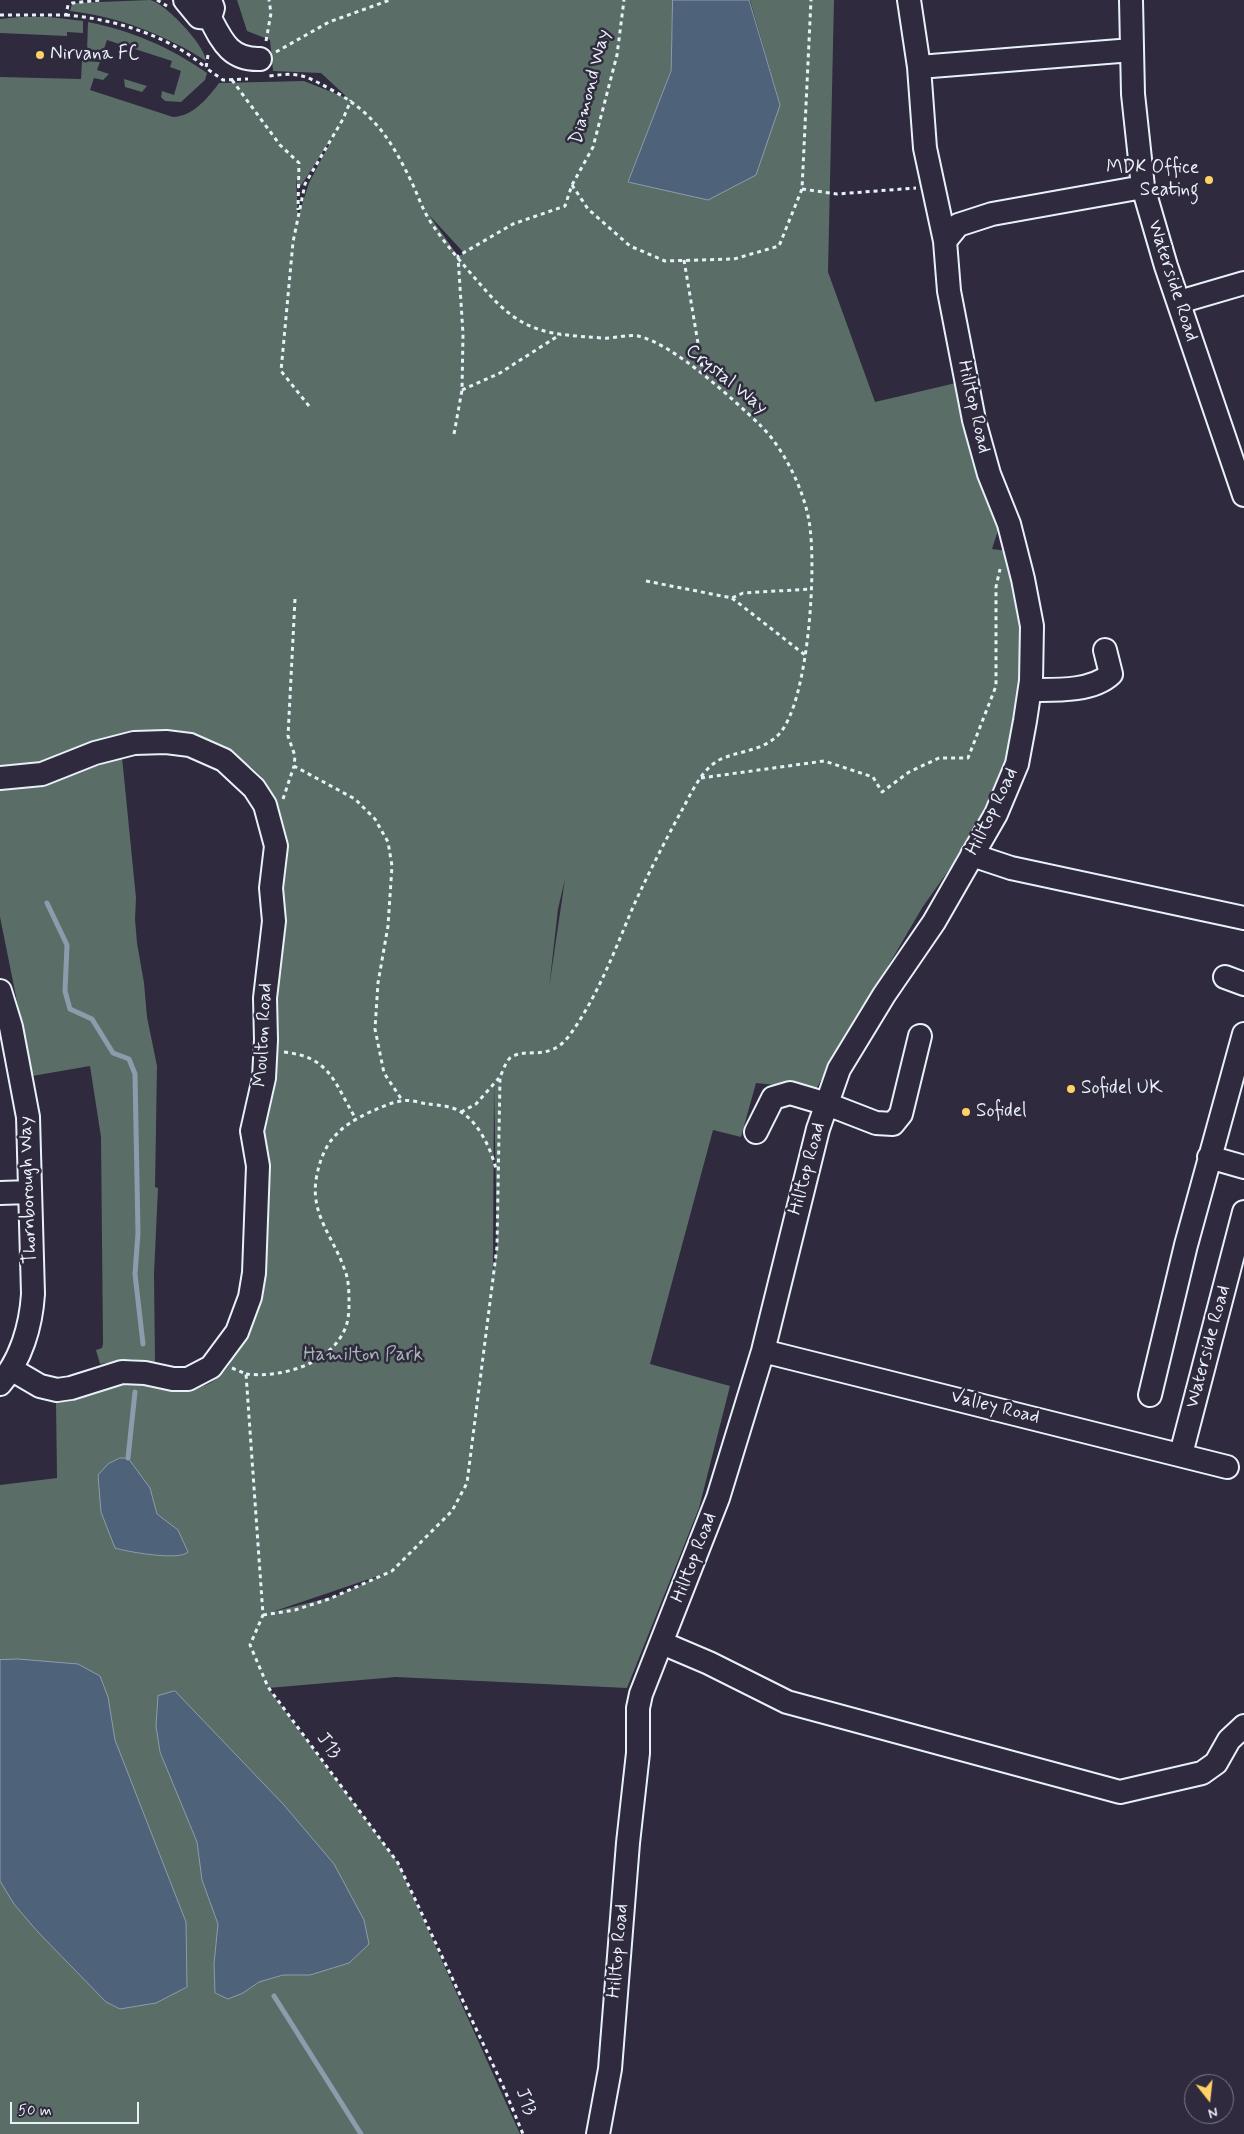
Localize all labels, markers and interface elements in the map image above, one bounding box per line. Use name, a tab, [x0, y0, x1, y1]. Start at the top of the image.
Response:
street label: Diamond Way	[566, 27, 616, 147]
place label: Nirvana FC	[50, 44, 139, 66]
marker: Nirvana FC	[34, 49, 46, 61]
place label: MDK Office Seating	[1106, 158, 1199, 202]
marker: MDK Office Seating	[1203, 174, 1215, 186]
street label: Waterside Road	[1142, 217, 1202, 345]
street label: Crystal Way	[680, 340, 772, 420]
street label: Hilltop Road	[951, 358, 995, 456]
street label: Hilltop Road	[962, 765, 1024, 859]
street label: Moulton Road	[250, 982, 278, 1088]
place label: Sofidel UK	[1081, 1078, 1163, 1100]
marker: Sofidel UK	[1065, 1083, 1077, 1095]
place label: Sofidel	[976, 1101, 1027, 1123]
marker: Sofidel	[960, 1106, 972, 1118]
street label: Thornborough Way	[15, 1116, 43, 1264]
street label: Hilltop Road	[785, 1120, 831, 1218]
street label: Waterside Road	[1182, 1283, 1236, 1411]
park label: Hamilton Park	[303, 1345, 423, 1367]
street label: Valley Road	[948, 1386, 1042, 1430]
street label: Hilltop Road	[667, 1510, 723, 1606]
street label: J13	[311, 1728, 345, 1764]
street label: Hilltop Road	[604, 1903, 634, 1999]
north arrow	[1184, 2074, 1234, 2124]
street label: J13	[509, 2085, 541, 2119]
scale bar	[12, 2092, 141, 2124]
text: 50 m	[18, 2101, 52, 2121]
text: N	[1206, 2103, 1220, 2122]

